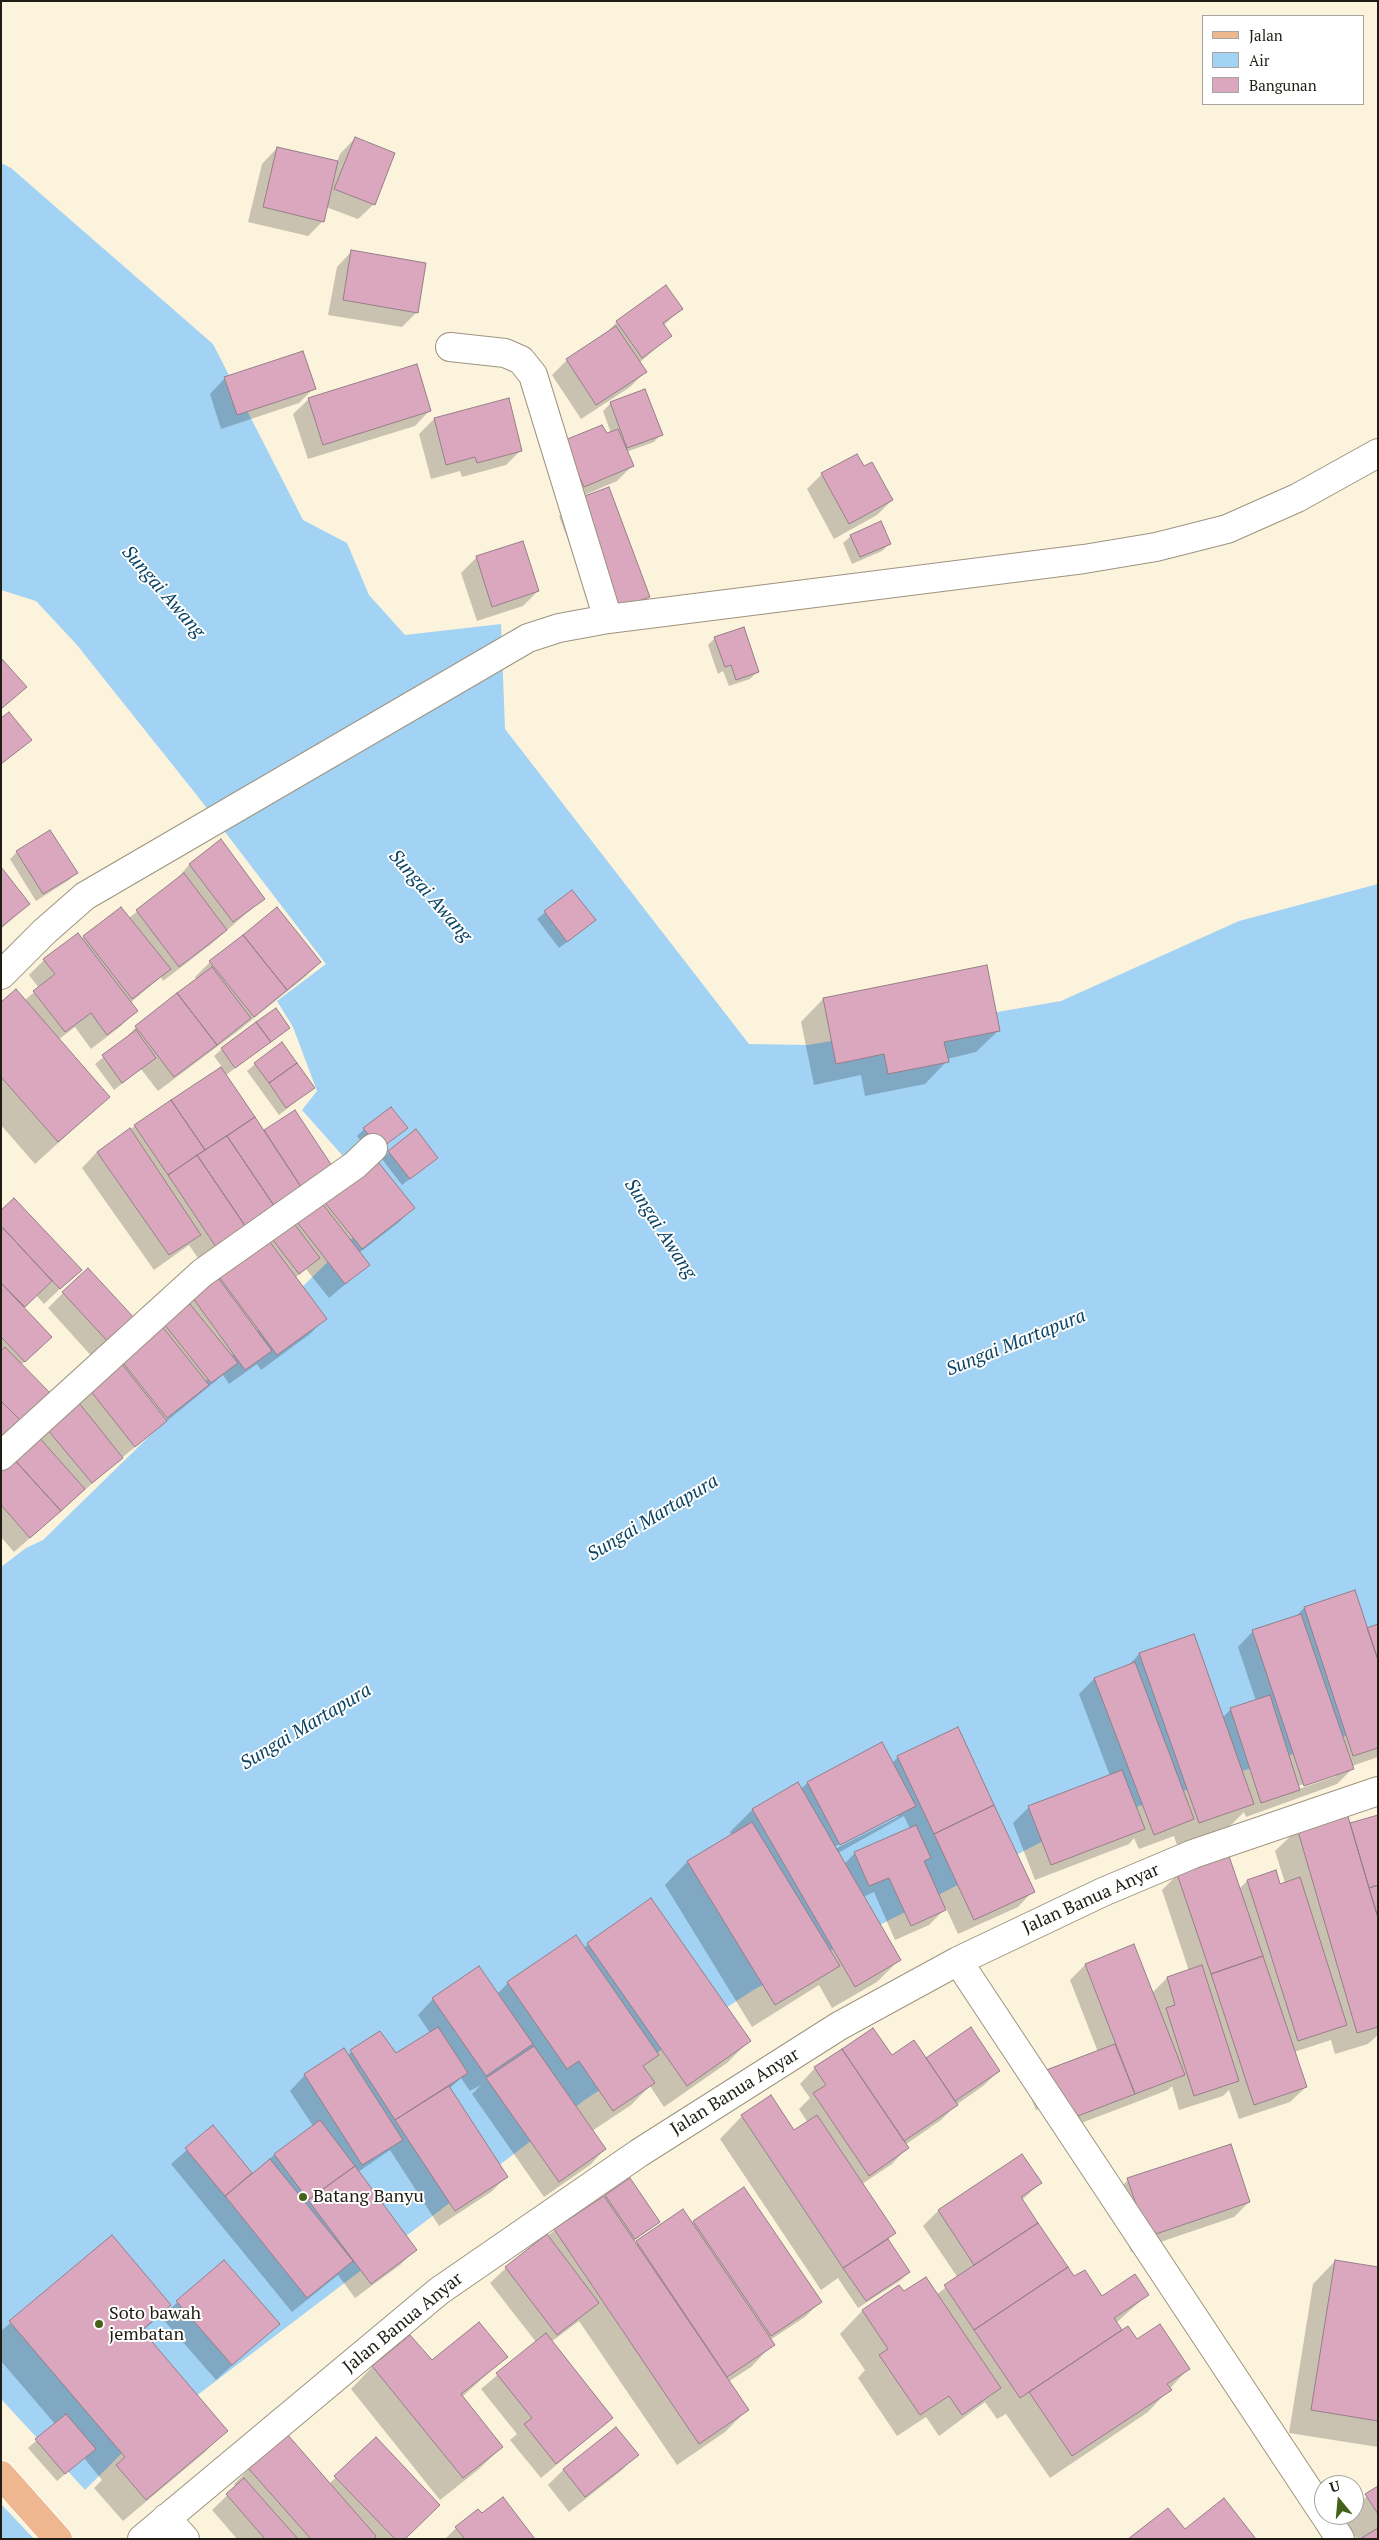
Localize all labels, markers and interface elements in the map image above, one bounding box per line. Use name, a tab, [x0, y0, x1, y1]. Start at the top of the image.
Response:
legend	[1202, 15, 1364, 105]
text: Jalan	[1249, 25, 1283, 45]
text: Air	[1249, 50, 1270, 70]
text: Bangunan	[1249, 75, 1317, 95]
water label: Sungai Awang	[117, 541, 209, 643]
water label: Sungai Awang	[384, 845, 476, 947]
water label: Sungai Awang	[619, 1175, 701, 1283]
water label: Sungai Martapura	[943, 1305, 1089, 1381]
water label: Sungai Martapura	[583, 1470, 723, 1566]
water label: Sungai Martapura	[236, 1679, 376, 1775]
street label: Jalan Banua Anyar	[1019, 1859, 1163, 1939]
street label: Jalan Banua Anyar	[667, 2044, 803, 2140]
place label: Batang Banyu	[313, 2186, 424, 2208]
marker: Batang Banyu	[297, 2191, 309, 2203]
street label: Jalan Banua Anyar	[339, 2268, 467, 2378]
place label: Soto bawah jembatan	[109, 2303, 201, 2346]
marker: Soto bawah jembatan	[93, 2318, 105, 2330]
north arrow	[1314, 2475, 1364, 2525]
text: U	[1327, 2476, 1342, 2497]

